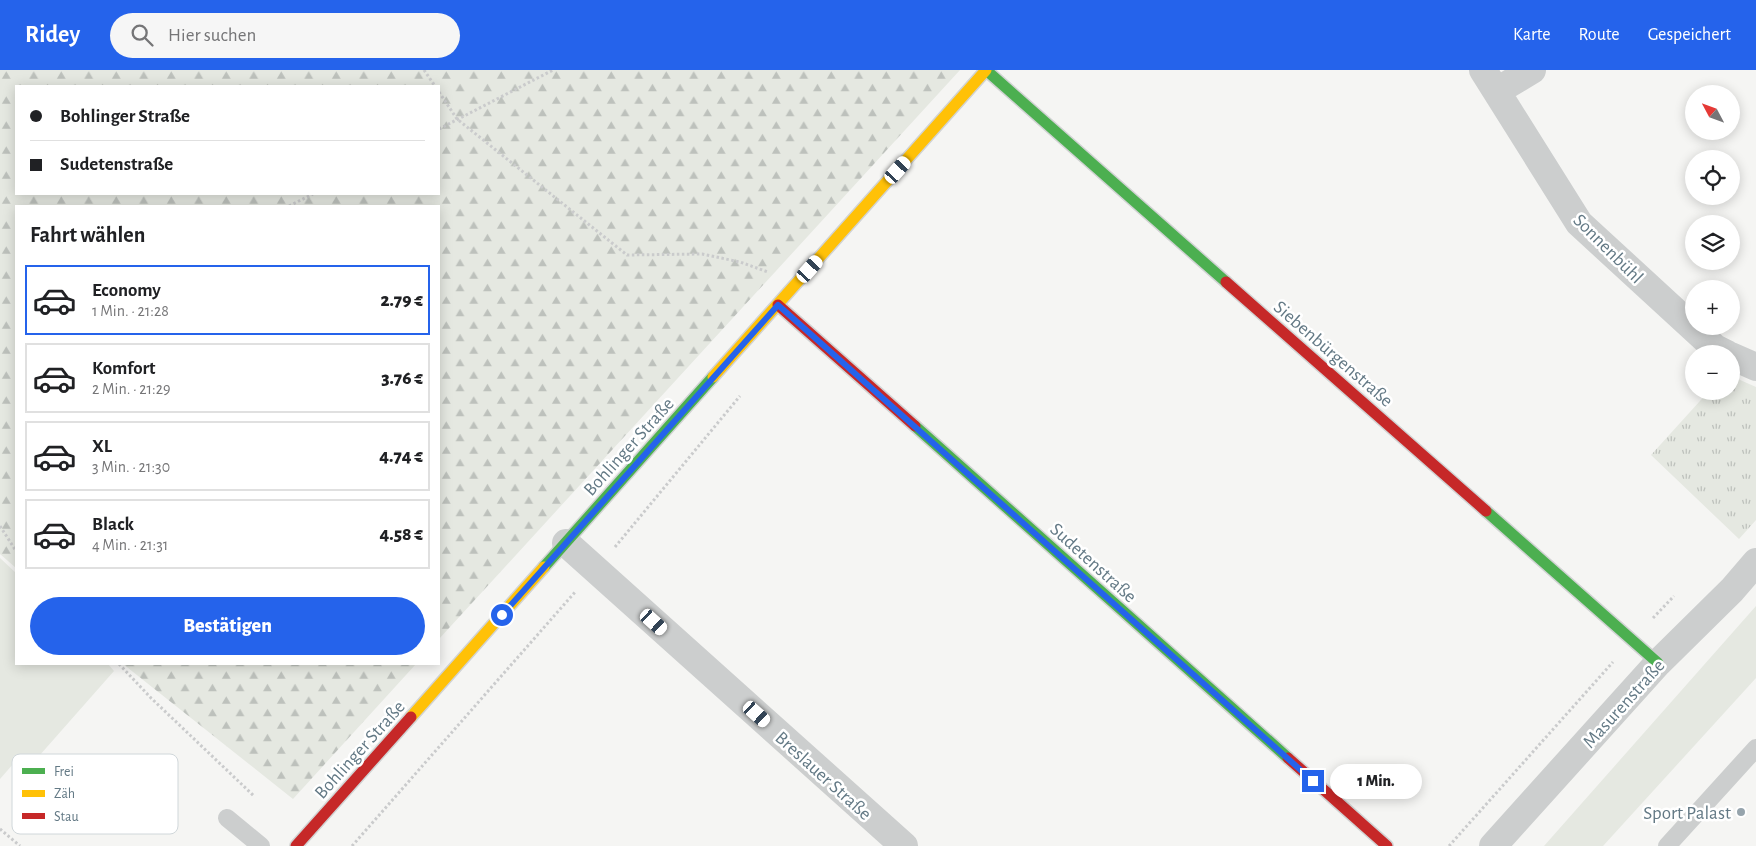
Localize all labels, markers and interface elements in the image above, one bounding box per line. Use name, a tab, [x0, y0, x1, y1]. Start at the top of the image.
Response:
search box	[110, 13, 460, 58]
icon: search	[128, 21, 156, 49]
text: Ridey	[25, 23, 80, 47]
text: Hier suchen	[168, 26, 256, 45]
text: Karte	[1513, 26, 1550, 44]
text: Route	[1578, 26, 1620, 44]
text: Gespeichert	[1648, 26, 1731, 44]
north arrow	[1685, 85, 1740, 140]
map controls	[1685, 85, 1740, 400]
text: Bohlinger Straße	[60, 107, 190, 126]
button: locate	[1685, 150, 1740, 205]
car	[882, 154, 913, 186]
text: Sudetenstraße	[60, 155, 173, 174]
street label: Sonnenbühl	[1569, 211, 1646, 288]
button: layers	[1685, 215, 1740, 270]
text: Fahrt wählen	[30, 224, 145, 246]
car	[794, 253, 825, 285]
icon: car	[32, 278, 77, 323]
button: +	[1685, 280, 1740, 335]
text: Economy	[92, 281, 161, 300]
text: 2.79 €	[380, 291, 423, 310]
street label: Siebenbürgenstraße	[1270, 297, 1396, 411]
text: 1 Min. · 21:28	[92, 303, 169, 319]
button: −	[1685, 345, 1740, 400]
icon: car	[32, 356, 77, 401]
text: Komfort	[92, 359, 156, 378]
text: 3.76 €	[381, 369, 423, 388]
text: 2 Min. · 21:29	[92, 381, 171, 397]
street label: Bohlinger Straße	[580, 394, 678, 500]
icon: car	[32, 434, 77, 479]
text: XL	[92, 437, 112, 456]
text: 4.74 €	[379, 447, 423, 466]
text: 3 Min. · 21:30	[92, 459, 170, 475]
icon: car	[32, 512, 77, 557]
text: Black	[92, 515, 134, 534]
street label: Sudetenstraße	[1046, 520, 1140, 607]
text: 4.58 €	[380, 525, 423, 544]
text: 4 Min. · 21:31	[92, 537, 168, 553]
button: Bestätigen	[30, 597, 425, 655]
route start	[491, 604, 513, 626]
car	[637, 606, 670, 638]
street label: Masurenstraße	[1580, 656, 1669, 752]
street label: Bohlinger Straße	[311, 697, 409, 803]
car	[740, 698, 773, 730]
street label: Breslauer Straße	[771, 728, 875, 824]
legend	[12, 754, 178, 834]
callout: 1 Min.	[1330, 764, 1423, 798]
text: Frei	[54, 765, 74, 779]
route end	[1302, 770, 1324, 792]
text: 1 Min.	[1357, 773, 1395, 789]
text: Zäh	[54, 787, 75, 801]
place label: Sport Palast	[1643, 804, 1731, 823]
marker: Sport Palast	[1735, 806, 1747, 818]
text: Stau	[54, 810, 79, 824]

